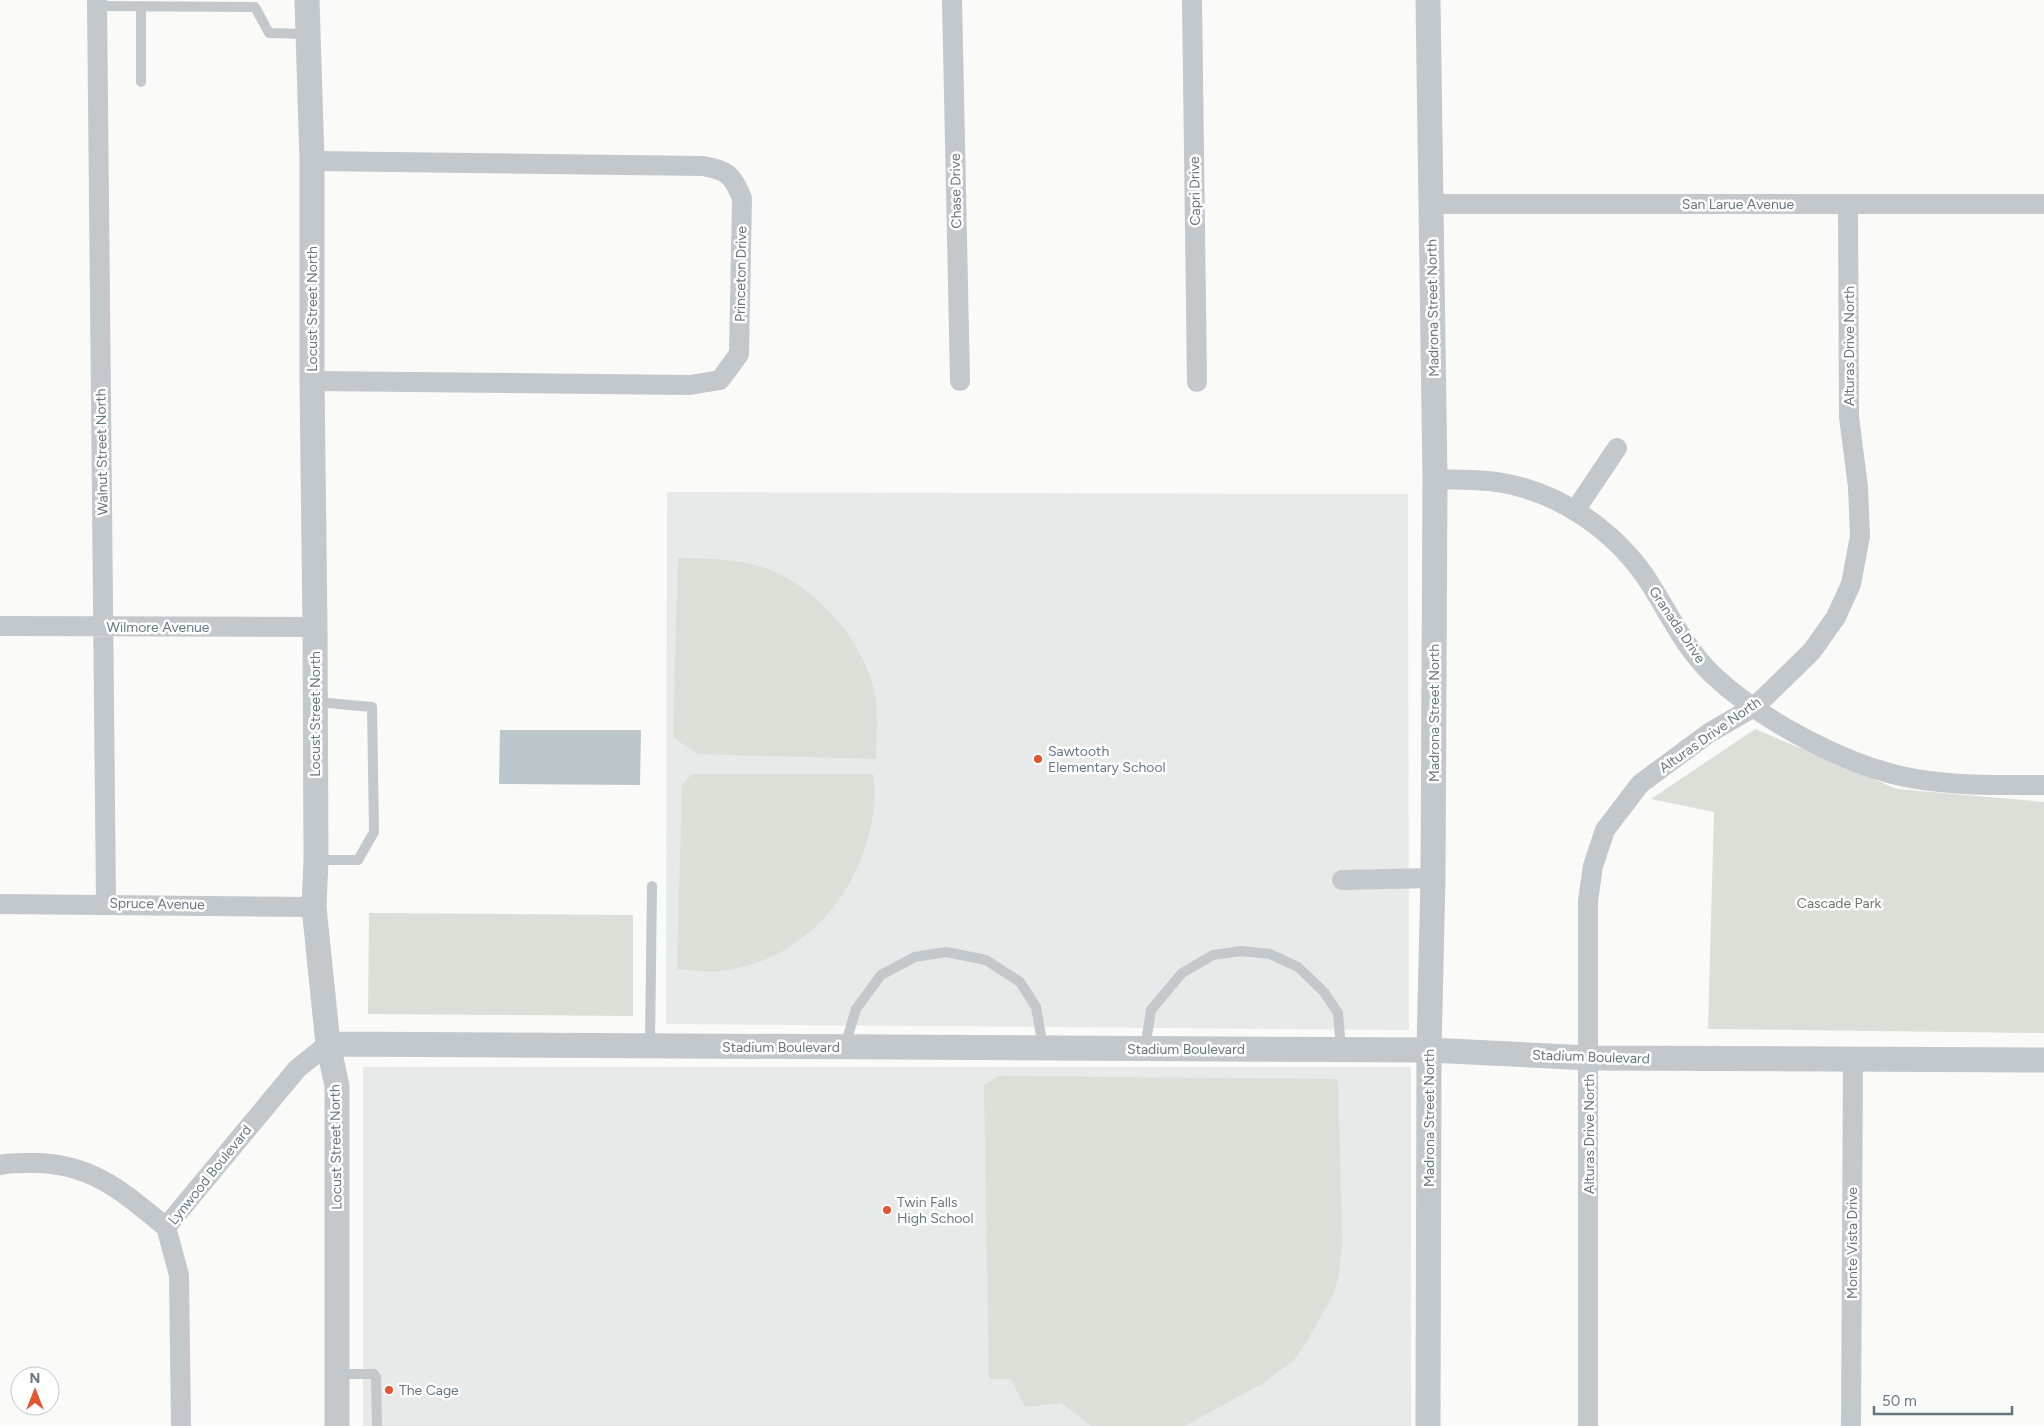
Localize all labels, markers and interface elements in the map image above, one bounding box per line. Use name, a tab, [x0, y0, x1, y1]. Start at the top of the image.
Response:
street label: Chase Drive	[947, 153, 965, 229]
street label: Capri Drive	[1186, 156, 1204, 226]
street label: San Larue Avenue	[1682, 196, 1795, 213]
street label: Princeton Drive	[732, 225, 750, 322]
street label: Madrona Street North	[1423, 239, 1443, 377]
street label: Locust Street North	[304, 246, 321, 372]
street label: Alturas Drive North	[1841, 286, 1858, 406]
street label: Walnut Street North	[92, 388, 112, 516]
street label: Granada Drive	[1645, 584, 1709, 667]
street label: Wilmore Avenue	[107, 619, 210, 636]
street label: Madrona Street North	[1426, 644, 1443, 782]
street label: Locust Street North	[307, 651, 324, 777]
street label: Alturas Drive North	[1656, 693, 1764, 776]
place label: Sawtooth Elementary School	[1048, 743, 1166, 776]
marker: Sawtooth Elementary School	[1032, 753, 1044, 765]
street label: Spruce Avenue	[109, 895, 205, 913]
park label: Cascade Park	[1797, 895, 1881, 912]
street label: Stadium Boulevard	[722, 1039, 840, 1056]
street label: Stadium Boulevard	[1127, 1041, 1245, 1058]
street label: Stadium Boulevard	[1532, 1046, 1650, 1068]
street label: Madrona Street North	[1421, 1049, 1438, 1187]
street label: Alturas Drive North	[1581, 1074, 1598, 1194]
street label: Locust Street North	[326, 1084, 346, 1210]
street label: Lynwood Boulevard	[165, 1122, 255, 1228]
street label: Monte Vista Drive	[1844, 1187, 1861, 1299]
place label: Twin Falls High School	[897, 1194, 974, 1227]
marker: Twin Falls High School	[881, 1204, 893, 1216]
north arrow	[10, 1366, 60, 1416]
text: N	[30, 1370, 40, 1387]
place label: The Cage	[399, 1382, 459, 1399]
marker: The Cage	[383, 1384, 395, 1396]
scale bar	[1874, 1384, 2012, 1416]
text: 50 m	[1882, 1392, 1917, 1410]

